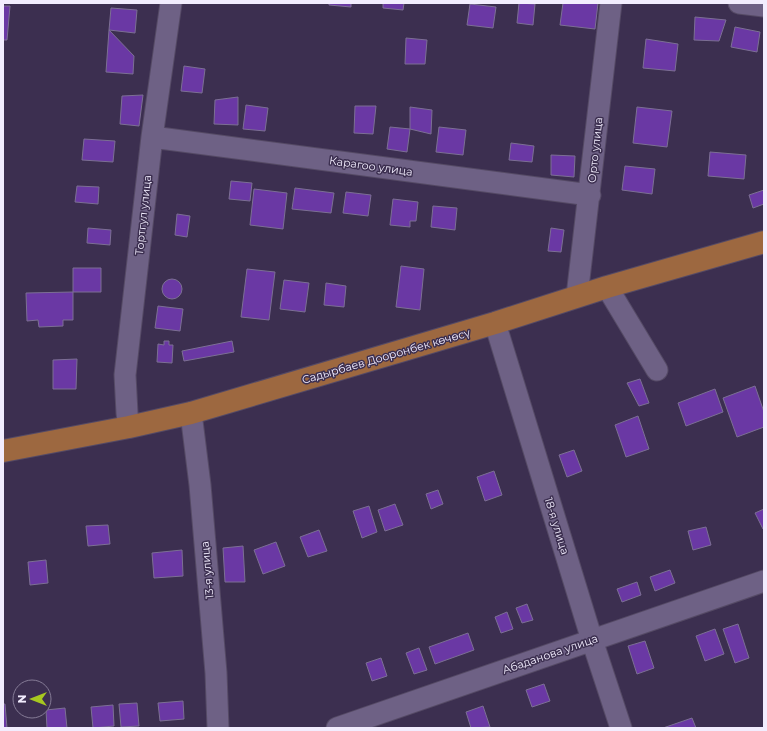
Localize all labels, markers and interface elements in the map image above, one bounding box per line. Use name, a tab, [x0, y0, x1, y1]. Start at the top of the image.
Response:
street label: Орто улица	[585, 117, 605, 183]
street label: Карагоо улица	[328, 153, 414, 179]
street label: Тортгул улица	[132, 174, 154, 256]
street label: Садырбаев Дооронбек көчөсү	[300, 325, 473, 387]
street label: 18-я улица	[542, 496, 572, 556]
street label: 13-я улица	[197, 540, 217, 600]
street label: Абаданова улица	[500, 631, 600, 677]
north arrow	[12, 679, 52, 719]
text: N	[15, 695, 29, 703]

